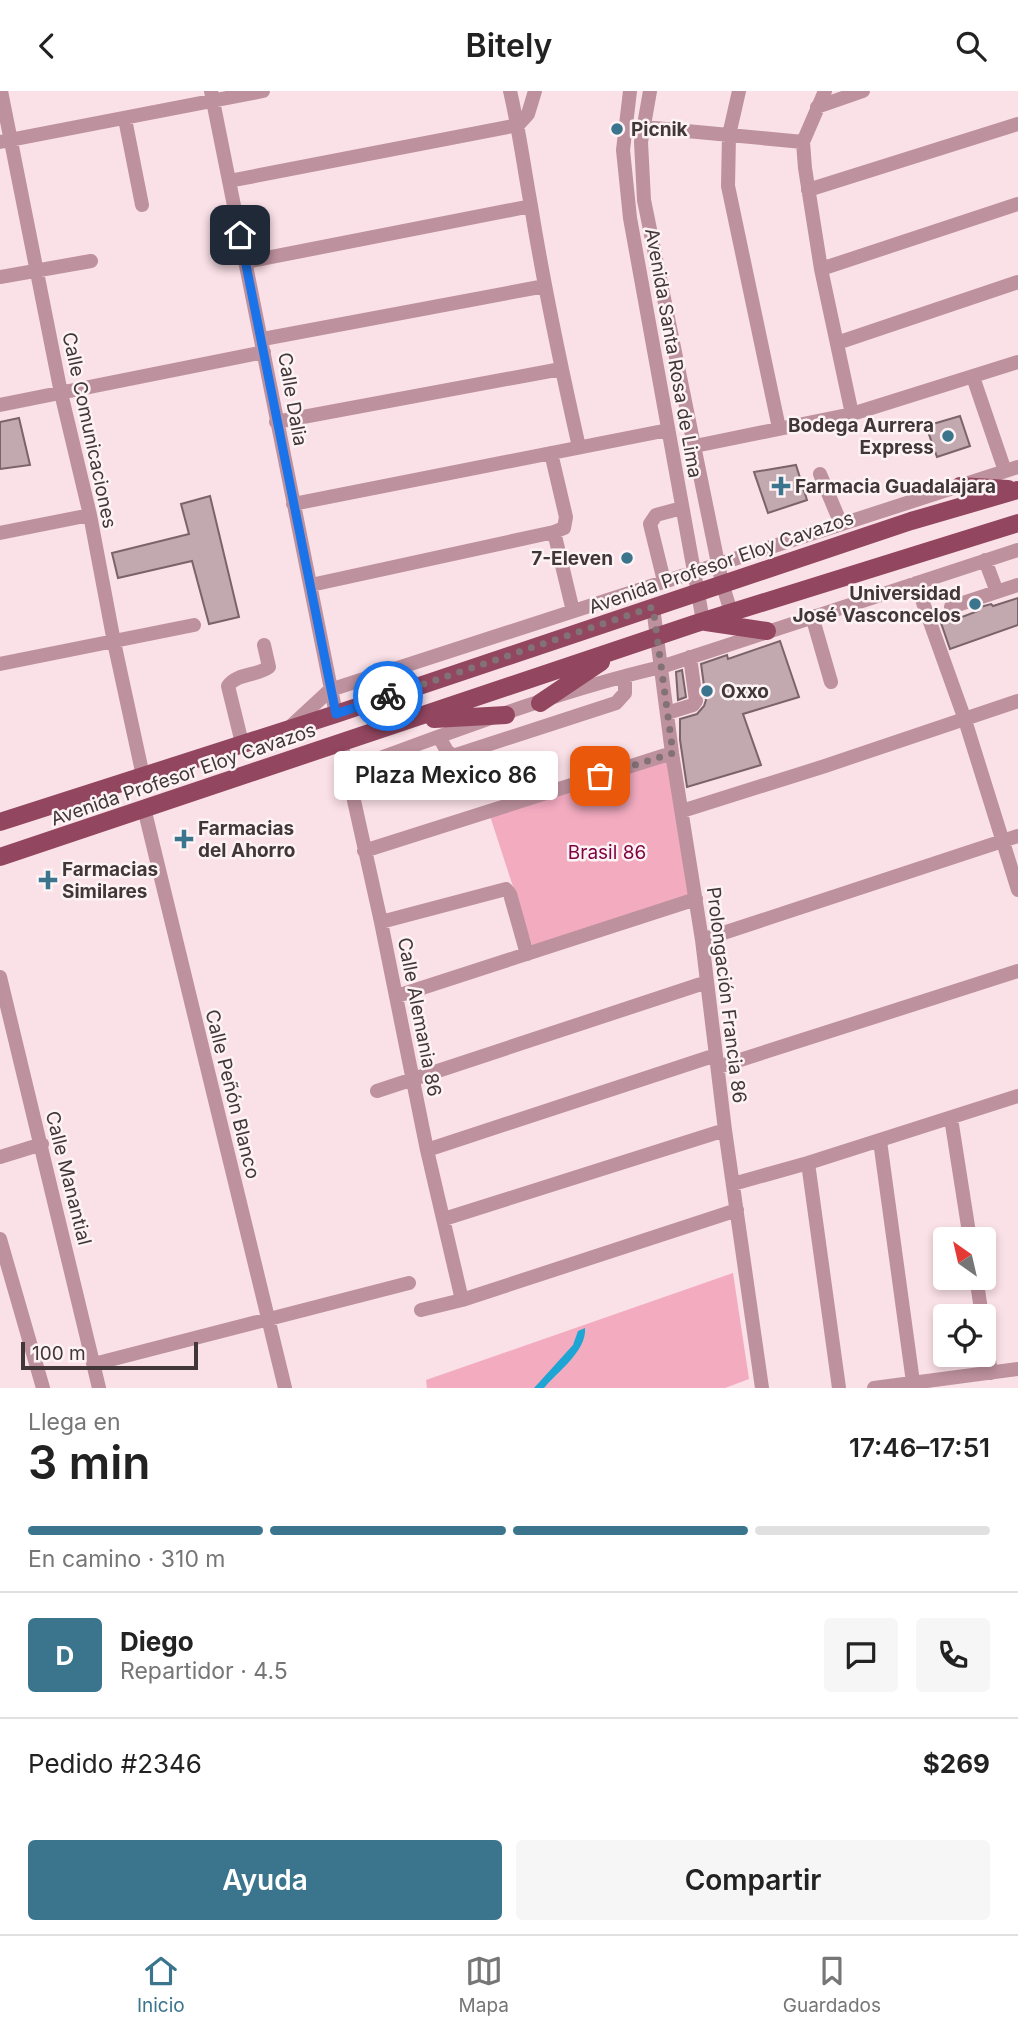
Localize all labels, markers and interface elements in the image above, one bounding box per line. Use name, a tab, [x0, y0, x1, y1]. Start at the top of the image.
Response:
text: Bitely	[466, 26, 552, 65]
icon: back	[28, 27, 66, 65]
icon: search	[952, 27, 990, 65]
place label: Picnik	[631, 118, 688, 141]
marker: Picnik	[609, 121, 625, 137]
pin	[210, 205, 270, 265]
icon: home	[221, 216, 259, 254]
street label: Avenida Santa Rosa de Lima	[640, 226, 707, 480]
street label: Calle Comunicaciones	[57, 330, 122, 530]
street label: Calle Dalia	[273, 351, 312, 448]
place label: Bodega Aurrera Express	[788, 414, 934, 459]
marker: Bodega Aurrera Express	[940, 428, 956, 444]
place label: Farmacia Guadalajara	[795, 475, 996, 498]
marker: Farmacia Guadalajara	[773, 478, 789, 494]
street label: Avenida Profesor Eloy Cavazos	[586, 506, 857, 619]
place label: 7-Eleven	[531, 547, 613, 570]
marker: 7-Eleven	[619, 550, 635, 566]
place label: Universidad José Vasconcelos	[792, 582, 961, 627]
marker: Universidad José Vasconcelos	[967, 596, 983, 612]
courier	[353, 661, 423, 731]
icon: bike	[369, 677, 407, 715]
place label: Oxxo	[721, 680, 769, 703]
marker: Oxxo	[699, 683, 715, 699]
street label: Avenida Profesor Eloy Cavazos	[48, 718, 319, 831]
pin	[570, 746, 630, 806]
callout: Plaza Mexico 86	[334, 751, 558, 801]
icon: bag	[581, 757, 619, 795]
text: Plaza Mexico 86	[355, 761, 537, 789]
place label: Farmacias del Ahorro	[198, 817, 295, 862]
marker: Farmacias del Ahorro	[176, 831, 192, 847]
park label: Brasil 86	[568, 841, 646, 864]
place label: Farmacias Similares	[62, 858, 158, 903]
marker: Farmacias Similares	[40, 872, 56, 888]
street label: Prolongación Francia 86	[702, 885, 751, 1105]
street label: Calle Alemania 86	[393, 936, 446, 1099]
street label: Calle Peñón Blanco	[200, 1007, 265, 1181]
street label: Calle Manantial	[41, 1109, 96, 1247]
north arrow	[933, 1227, 996, 1290]
map controls	[933, 1227, 996, 1367]
button: locate	[933, 1304, 996, 1367]
scale bar	[21, 1339, 198, 1371]
text: 100 m	[32, 1342, 86, 1365]
text: Llega en	[28, 1408, 120, 1436]
text: 17:46–17:51	[849, 1432, 990, 1463]
text: 3 min	[28, 1434, 150, 1490]
text: En camino · 310 m	[28, 1545, 226, 1573]
button: chat	[824, 1618, 898, 1692]
button: phone	[916, 1618, 990, 1692]
text: Diego	[120, 1626, 194, 1657]
text: D	[56, 1640, 74, 1671]
text: Repartidor · 4.5	[120, 1657, 288, 1685]
text: Pedido #2346	[28, 1748, 202, 1779]
text: $269	[923, 1748, 990, 1779]
button: Ayuda	[28, 1840, 502, 1920]
button: Compartir	[516, 1840, 990, 1920]
tab: Inicio	[137, 1952, 185, 2017]
tab: Mapa	[459, 1952, 509, 2017]
tab: Guardados	[783, 1952, 881, 2017]

